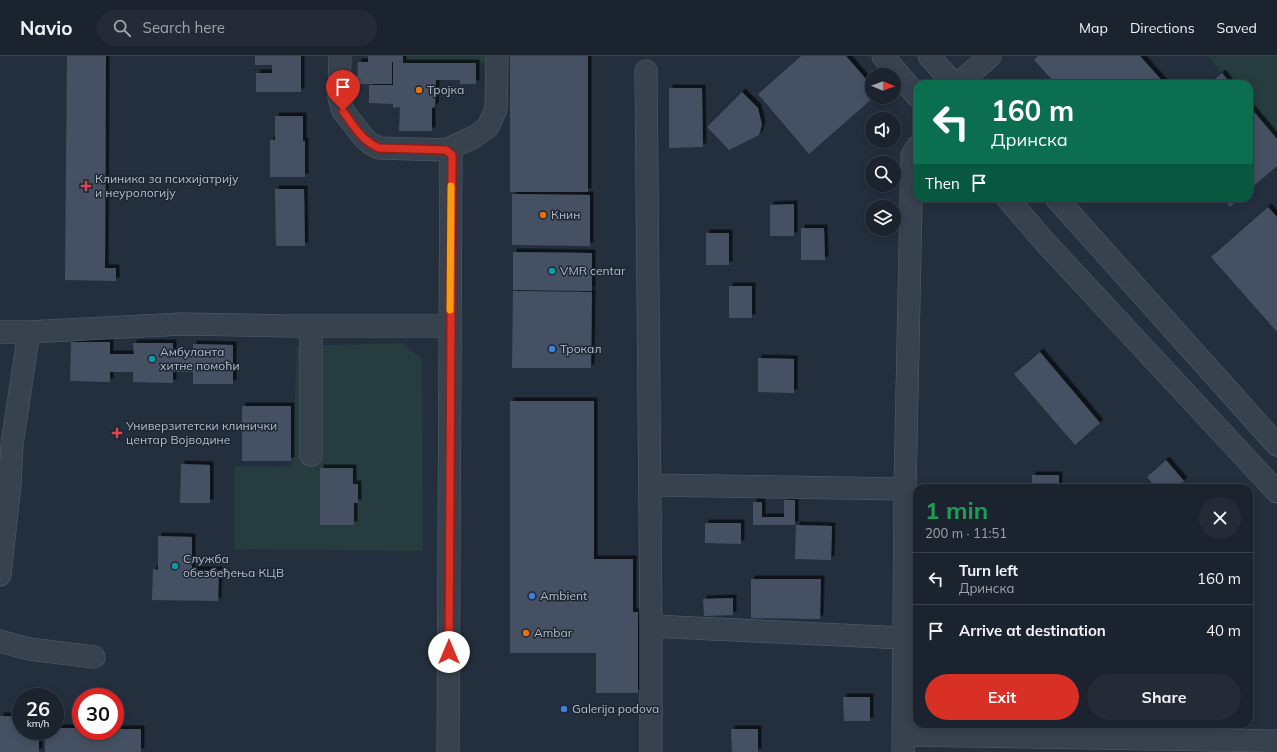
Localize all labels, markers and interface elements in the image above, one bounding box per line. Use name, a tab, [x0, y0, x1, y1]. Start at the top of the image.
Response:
search box	[97, 10, 377, 46]
text: Navio	[20, 16, 73, 40]
icon: search	[111, 17, 133, 39]
text: Search here	[143, 18, 225, 37]
text: Map	[1079, 19, 1108, 37]
text: Directions	[1130, 19, 1195, 37]
text: Saved	[1217, 19, 1257, 37]
north arrow	[865, 68, 901, 104]
map controls	[865, 68, 901, 236]
pin	[326, 70, 360, 111]
icon: arrive	[332, 76, 354, 98]
place label: Тројка	[427, 82, 464, 97]
marker: Тројка	[414, 85, 424, 95]
text: 160 m	[991, 93, 1074, 128]
icon: left	[925, 96, 977, 148]
button: sound	[865, 112, 901, 148]
text: Дринска	[991, 128, 1068, 151]
button: search	[865, 156, 901, 192]
place label: Клиника за психијатрију и неурологију	[95, 171, 239, 200]
icon: arrive	[968, 172, 990, 194]
text: Then	[925, 174, 960, 193]
marker: Клиника за психијатрију и неурологију	[80, 180, 92, 192]
button: layers	[865, 200, 901, 236]
place label: Книн	[551, 207, 580, 222]
marker: Книн	[538, 210, 548, 220]
place label: VMR centar	[560, 263, 626, 278]
marker: VMR centar	[547, 266, 557, 276]
place label: Трокал	[560, 341, 601, 356]
place label: Амбуланта хитне помоћи	[160, 344, 240, 373]
marker: Трокал	[547, 344, 557, 354]
marker: Амбуланта хитне помоћи	[147, 354, 157, 364]
place label: Универзитетски клинички центар Војводине	[125, 418, 277, 447]
marker: Универзитетски клинички центар Војводине	[111, 427, 123, 439]
text: 1 min	[925, 495, 988, 525]
button: close	[1199, 497, 1241, 539]
text: 200 m · 11:51	[925, 525, 1007, 541]
place label: Служба обезбеђења КЦВ	[183, 551, 284, 580]
marker: Служба обезбеђења КЦВ	[170, 561, 180, 571]
text: Turn left	[959, 561, 1018, 580]
icon: left	[925, 568, 947, 590]
text: 160 m	[1197, 569, 1241, 588]
text: Дринска	[959, 580, 1014, 596]
place label: Ambient	[540, 588, 587, 603]
marker: Ambient	[527, 591, 537, 601]
icon: arrive	[925, 620, 947, 642]
text: Arrive at destination	[959, 621, 1106, 640]
text: 40 m	[1206, 621, 1241, 640]
place label: Ambar	[534, 625, 573, 640]
marker: Ambar	[521, 628, 531, 638]
position arrow	[428, 631, 470, 673]
button: Exit	[925, 674, 1079, 720]
button: Share	[1087, 674, 1241, 720]
speed limit sign: 30	[72, 688, 124, 740]
text: 26	[26, 696, 50, 721]
place label: Galerija podova	[572, 701, 659, 716]
marker: Galerija podova	[559, 704, 569, 714]
text: km/h	[27, 717, 49, 730]

